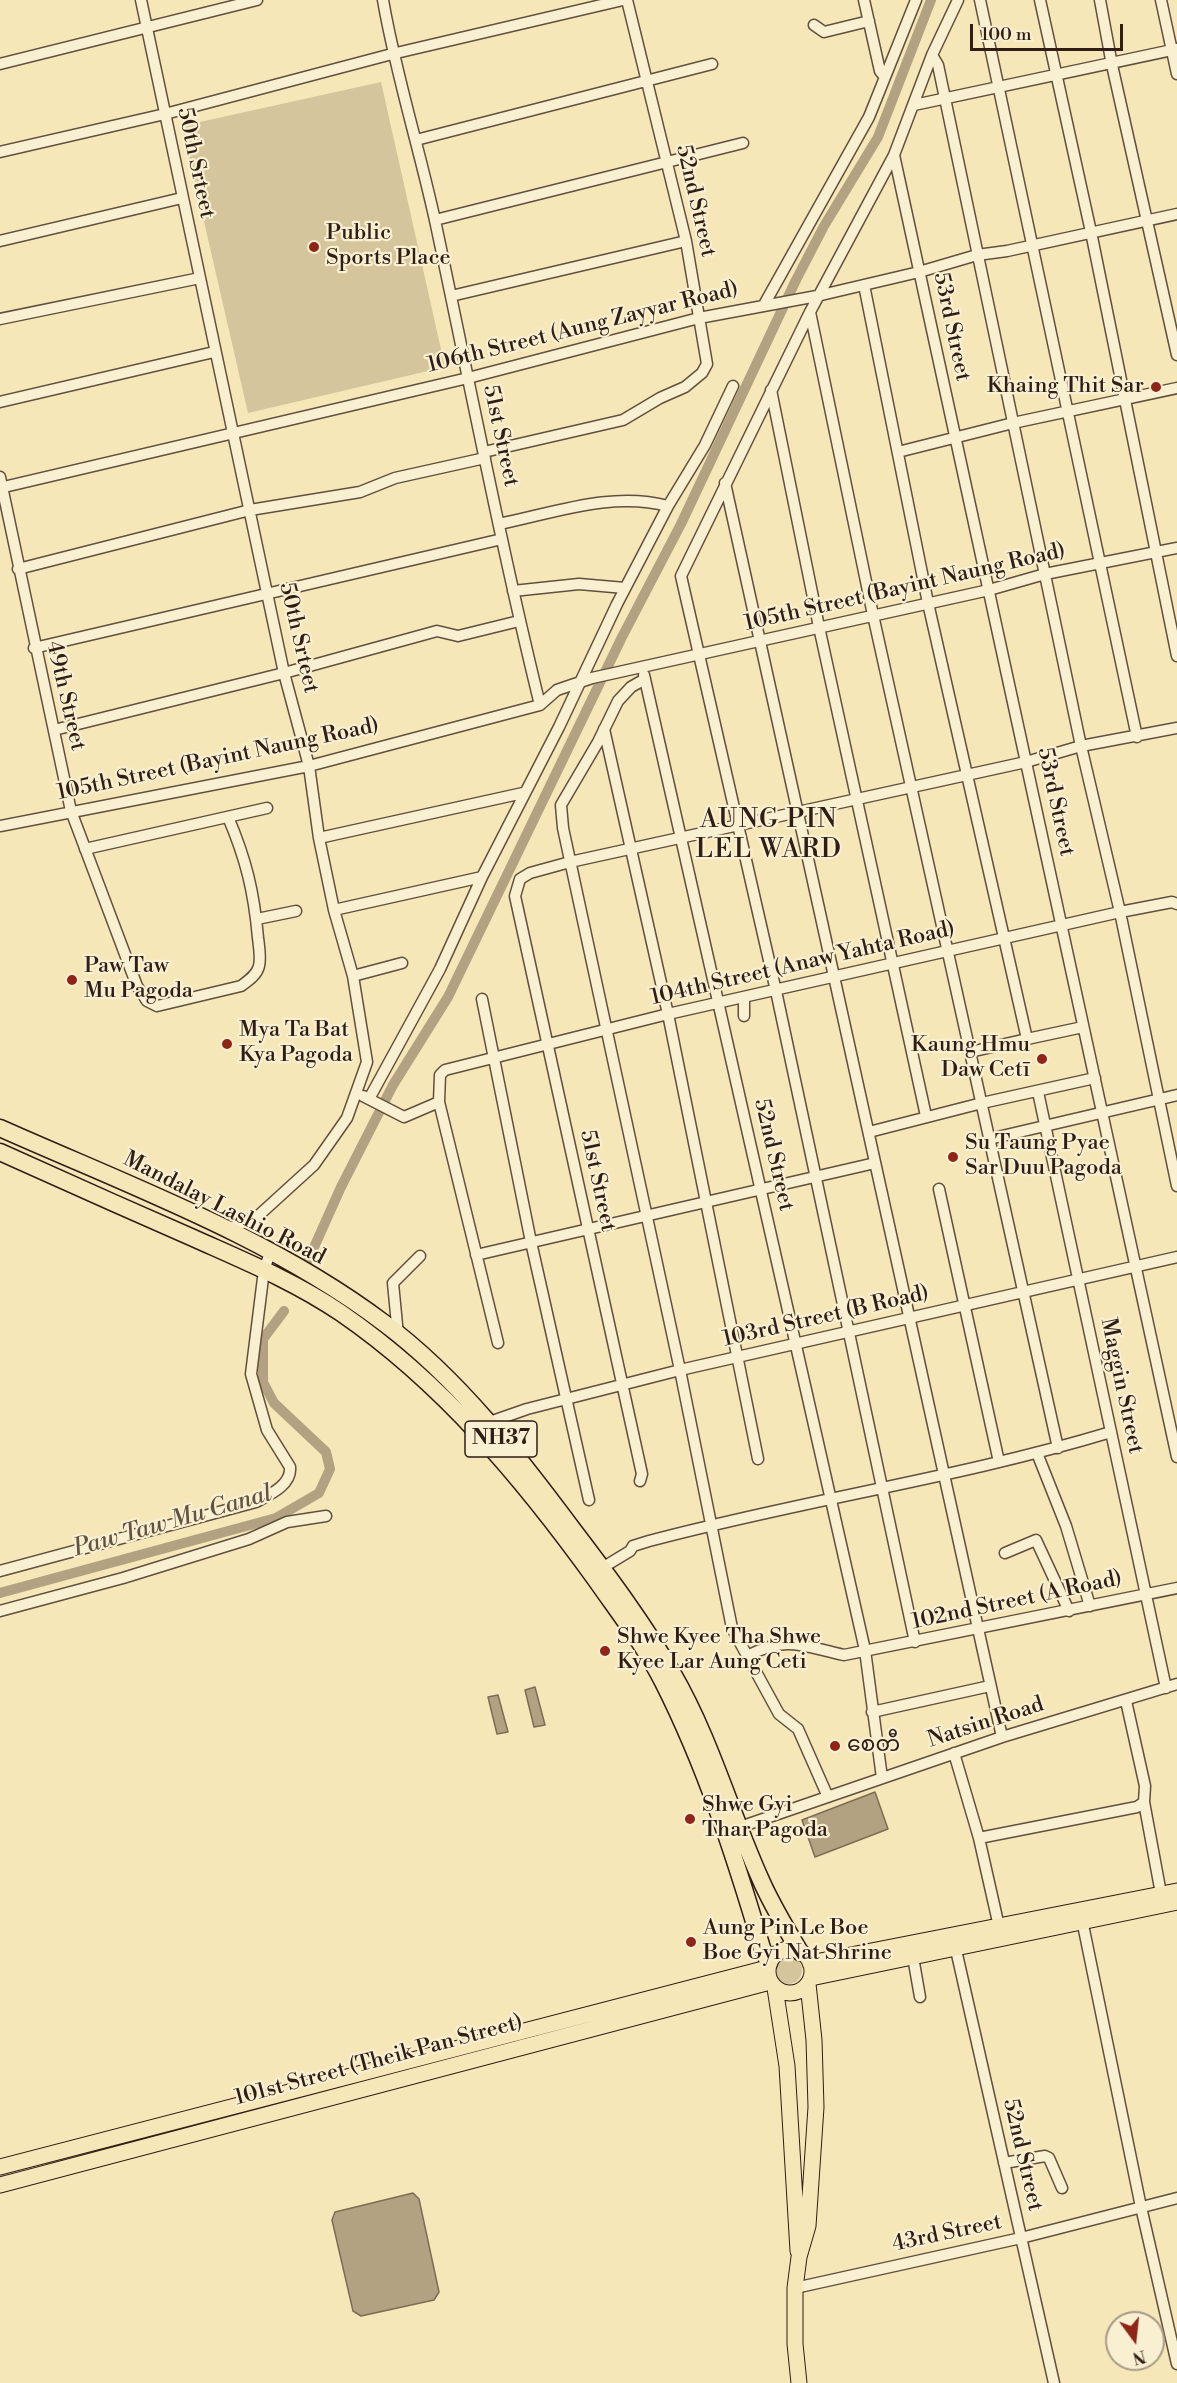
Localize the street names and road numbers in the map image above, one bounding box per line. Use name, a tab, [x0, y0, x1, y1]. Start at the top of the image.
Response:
street label: 50th Srteet	[170, 105, 220, 221]
street label: 52nd Street	[669, 142, 721, 260]
street label: 53rd Street	[927, 270, 975, 384]
street label: 106th Street (Aung Zayyar Road)	[425, 277, 741, 379]
street label: 51st Street	[476, 383, 524, 489]
street label: 105th Street (Bayint Naung Road)	[742, 538, 1068, 638]
street label: 50th Srteet	[272, 580, 324, 696]
street label: 49th Street	[40, 639, 90, 753]
street label: 105th Street (Bayint Naung Road)	[55, 713, 381, 807]
street label: 53rd Street	[1031, 745, 1079, 859]
street label: 104th Street (Anaw Yahta Road)	[648, 916, 958, 1012]
street label: 52nd Street	[747, 1096, 799, 1214]
street label: 51st Street	[573, 1128, 621, 1234]
street label: Mandalay Lashio Road	[118, 1146, 330, 1272]
street label: 103rd Street (B Road)	[720, 1280, 932, 1354]
street label: Maggin Street	[1094, 1316, 1148, 1456]
road number: NH37	[465, 1421, 537, 1457]
street label: 102nd Street (A Road)	[909, 1566, 1125, 1636]
street label: Natsin Road	[925, 1692, 1047, 1754]
street label: 101st Street (Theik Pan Street)	[232, 2010, 526, 2112]
street label: 52nd Street	[996, 2096, 1048, 2214]
street label: 43rd Street	[890, 2210, 1004, 2258]

